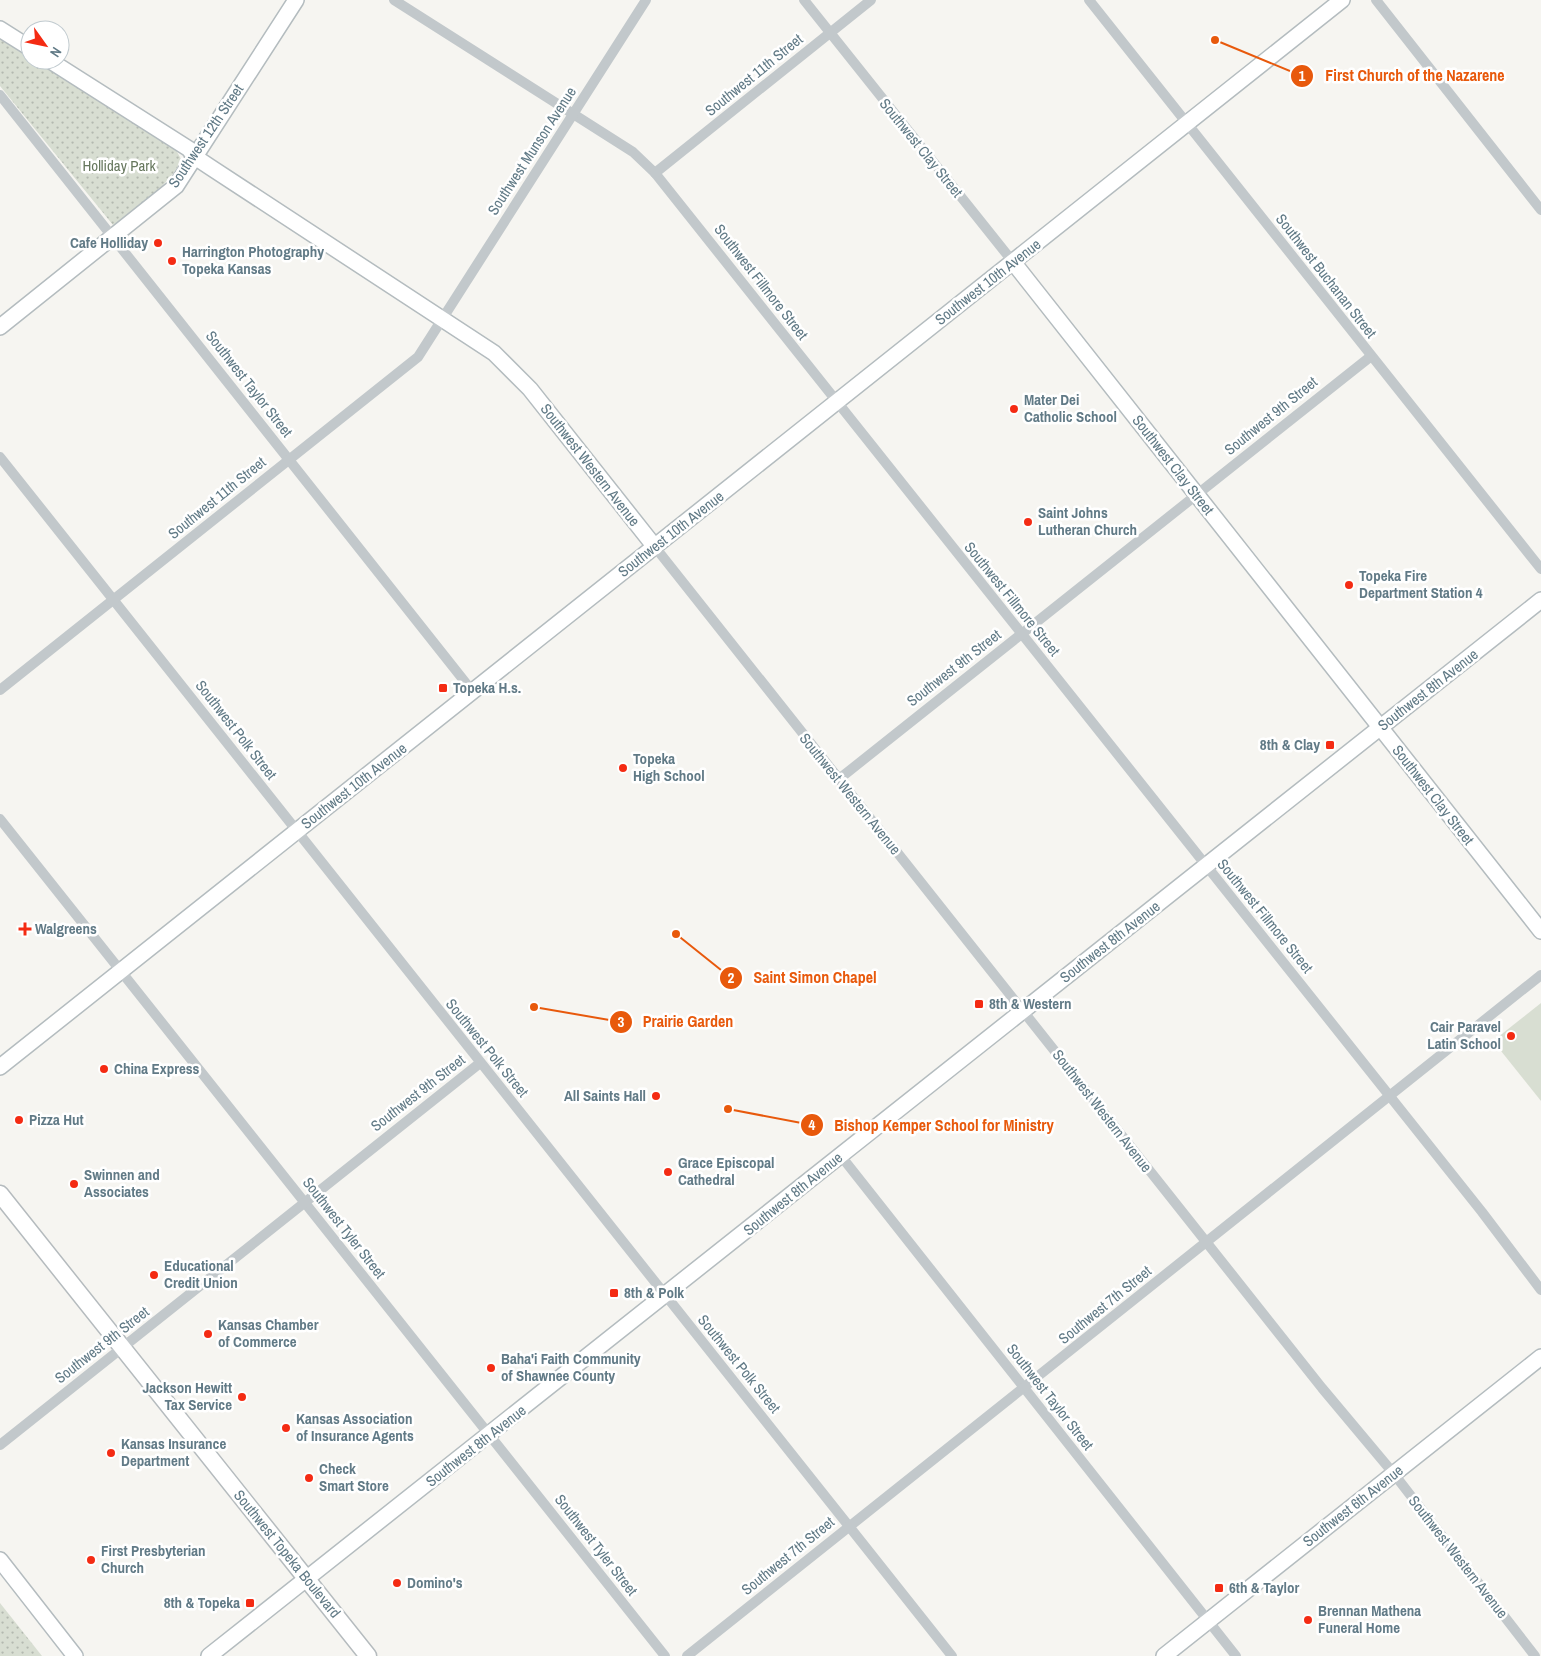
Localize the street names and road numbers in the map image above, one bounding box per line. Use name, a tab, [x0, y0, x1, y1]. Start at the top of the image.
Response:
street label: Southwest 11th Street	[700, 28, 807, 121]
street label: Southwest 12th Street	[163, 79, 248, 192]
street label: Southwest Munson Avenue	[482, 82, 581, 219]
street label: Southwest Clay Street	[875, 94, 968, 202]
street label: Southwest Buchanan Street	[1271, 209, 1382, 343]
street label: Southwest Fillmore Street	[710, 219, 814, 344]
street label: Southwest 10th Avenue	[930, 234, 1045, 330]
street label: Southwest Taylor Street	[201, 326, 298, 442]
street label: Southwest 9th Street	[1220, 371, 1322, 460]
street label: Southwest Western Avenue	[536, 399, 645, 531]
street label: Southwest Clay Street	[1128, 410, 1219, 520]
street label: Southwest 11th Street	[163, 451, 270, 544]
street label: Southwest 10th Avenue	[613, 486, 728, 582]
street label: Southwest Fillmore Street	[960, 537, 1065, 661]
street label: Southwest 9th Street	[902, 624, 1006, 711]
street label: Southwest 8th Avenue	[1373, 644, 1482, 736]
street label: Southwest Polk Street	[191, 676, 282, 784]
street label: Southwest Western Avenue	[795, 729, 906, 859]
street label: Southwest 10th Avenue	[296, 738, 411, 834]
street label: Southwest Clay Street	[1388, 740, 1479, 850]
street label: Southwest Fillmore Street	[1213, 854, 1318, 978]
street label: Southwest 8th Avenue	[1055, 896, 1164, 988]
street label: Southwest Polk Street	[441, 994, 534, 1102]
street label: Southwest Western Avenue	[1048, 1045, 1157, 1177]
street label: Southwest 9th Street	[366, 1049, 470, 1136]
street label: Southwest 8th Avenue	[739, 1147, 847, 1240]
street label: Southwest Tyler Street	[298, 1173, 391, 1283]
street label: Southwest 7th Street	[1054, 1260, 1156, 1349]
street label: Southwest 9th Street	[50, 1301, 154, 1388]
street label: Southwest Polk Street	[693, 1310, 786, 1418]
street label: Southwest Taylor Street	[1002, 1339, 1099, 1455]
street label: Southwest 8th Avenue	[421, 1400, 530, 1492]
street label: Southwest 6th Avenue	[1298, 1460, 1407, 1552]
street label: Southwest Topeka Boulevard	[229, 1485, 346, 1622]
street label: Southwest Tyler Street	[550, 1490, 643, 1600]
street label: Southwest Western Avenue	[1404, 1491, 1513, 1623]
street label: Southwest 7th Street	[737, 1511, 839, 1600]

